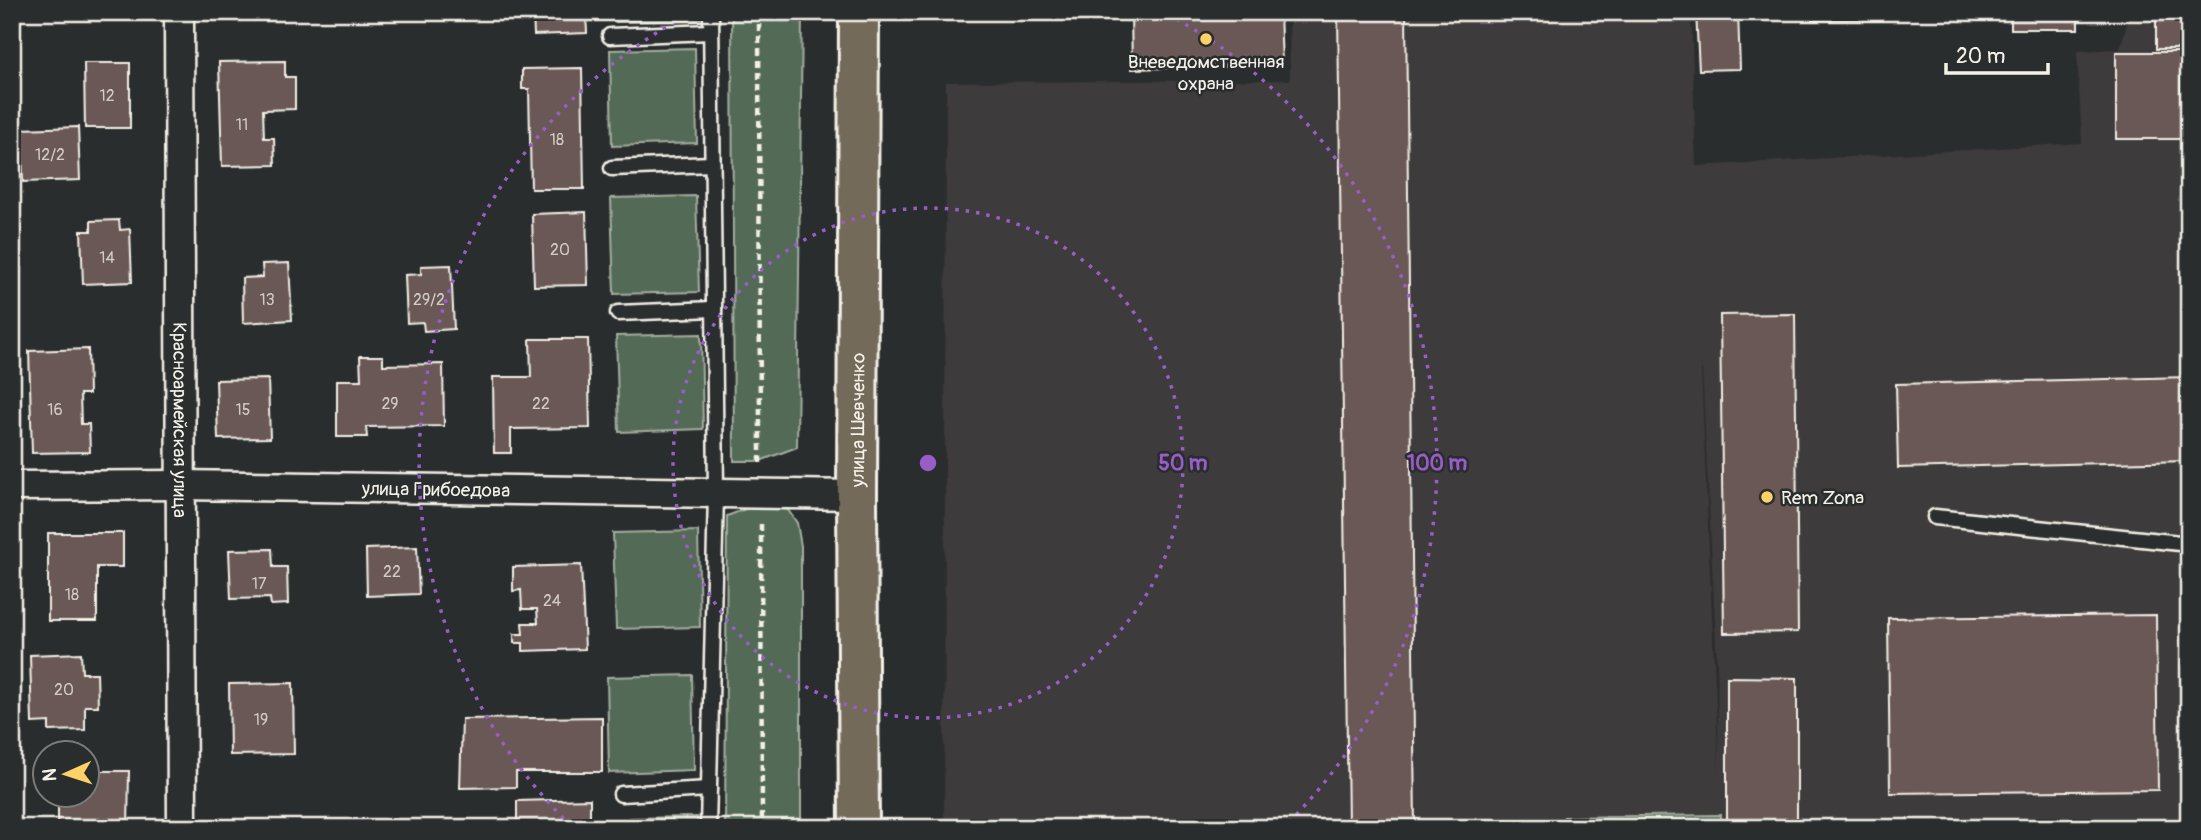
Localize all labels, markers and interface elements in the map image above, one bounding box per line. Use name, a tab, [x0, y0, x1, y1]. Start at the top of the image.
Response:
marker: Вневедомственная охрана	[1198, 31, 1214, 47]
scale bar	[1946, 32, 2047, 76]
text: 20 m	[1956, 43, 2005, 70]
place label: Вневедомственная охрана	[1128, 50, 1284, 96]
house number: 12	[99, 86, 115, 106]
house number: 11	[236, 115, 248, 135]
house number: 18	[550, 130, 564, 150]
house number: 12/2	[35, 145, 65, 165]
house number: 20	[550, 240, 570, 260]
house number: 14	[99, 248, 115, 268]
house number: 13	[259, 290, 275, 310]
house number: 29/2	[413, 290, 445, 310]
street label: Красноармейская улица	[167, 322, 192, 518]
street label: улица Шевченко	[846, 353, 871, 488]
house number: 29	[381, 394, 399, 414]
house number: 22	[532, 394, 550, 414]
house number: 16	[47, 400, 63, 420]
house number: 15	[236, 400, 250, 420]
text: 50 m	[1159, 450, 1208, 477]
text: 100 m	[1407, 450, 1467, 477]
centre of rings	[916, 451, 940, 475]
street label: улица Грибоедова	[361, 477, 510, 503]
place label: Rem Zona	[1781, 486, 1864, 510]
marker: Rem Zona	[1759, 489, 1775, 505]
house number: 22	[383, 562, 401, 582]
house number: 17	[252, 574, 267, 594]
house number: 18	[65, 585, 79, 605]
house number: 24	[543, 591, 561, 611]
house number: 20	[54, 680, 74, 700]
house number: 19	[254, 710, 268, 730]
north arrow	[32, 738, 102, 808]
text: N	[38, 768, 62, 782]

